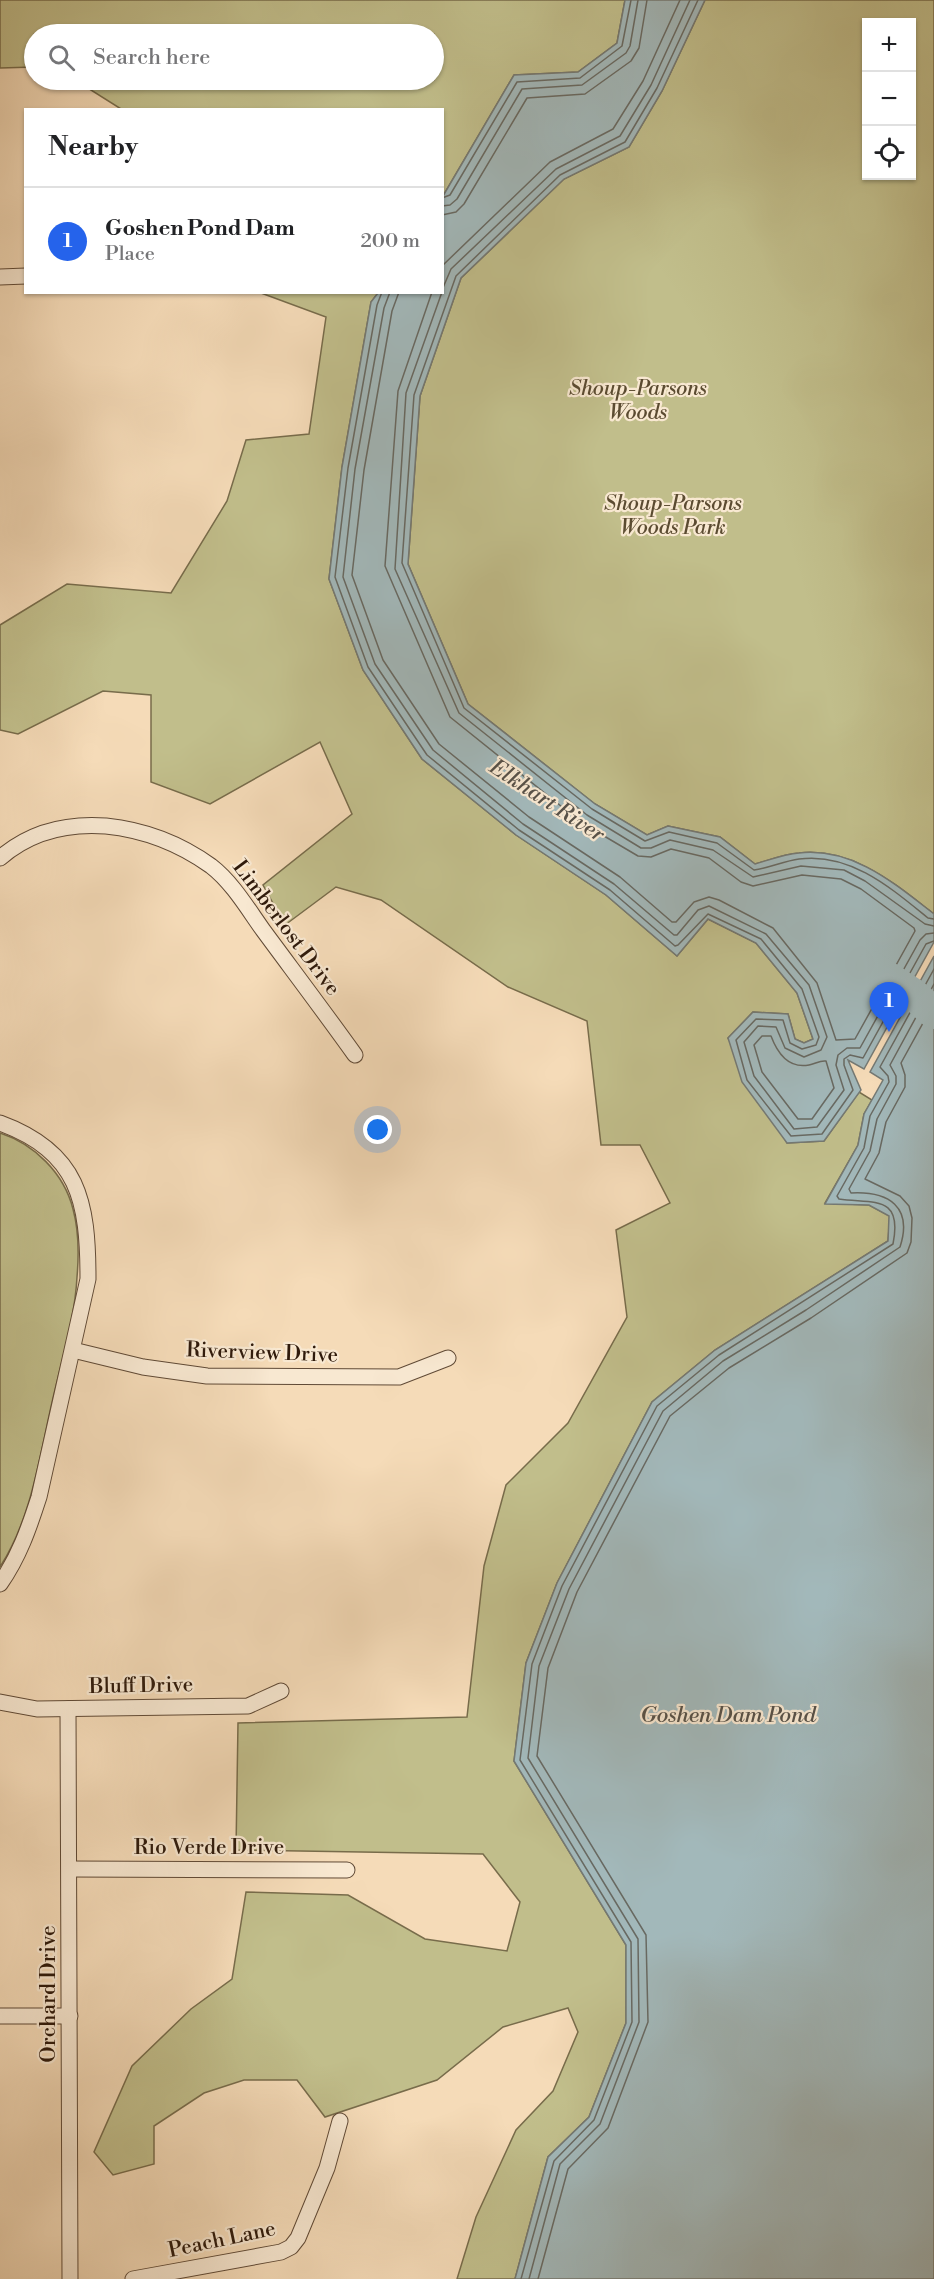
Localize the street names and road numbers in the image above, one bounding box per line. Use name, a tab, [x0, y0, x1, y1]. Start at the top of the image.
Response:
street label: Limberlost Drive	[227, 855, 345, 1001]
street label: Riverview Drive	[185, 1337, 339, 1369]
street label: Bluff Drive	[88, 1672, 193, 1700]
street label: Rio Verde Drive	[134, 1835, 284, 1861]
street label: Orchard Drive	[36, 1925, 62, 2063]
street label: Peach Lane	[166, 2216, 278, 2264]

